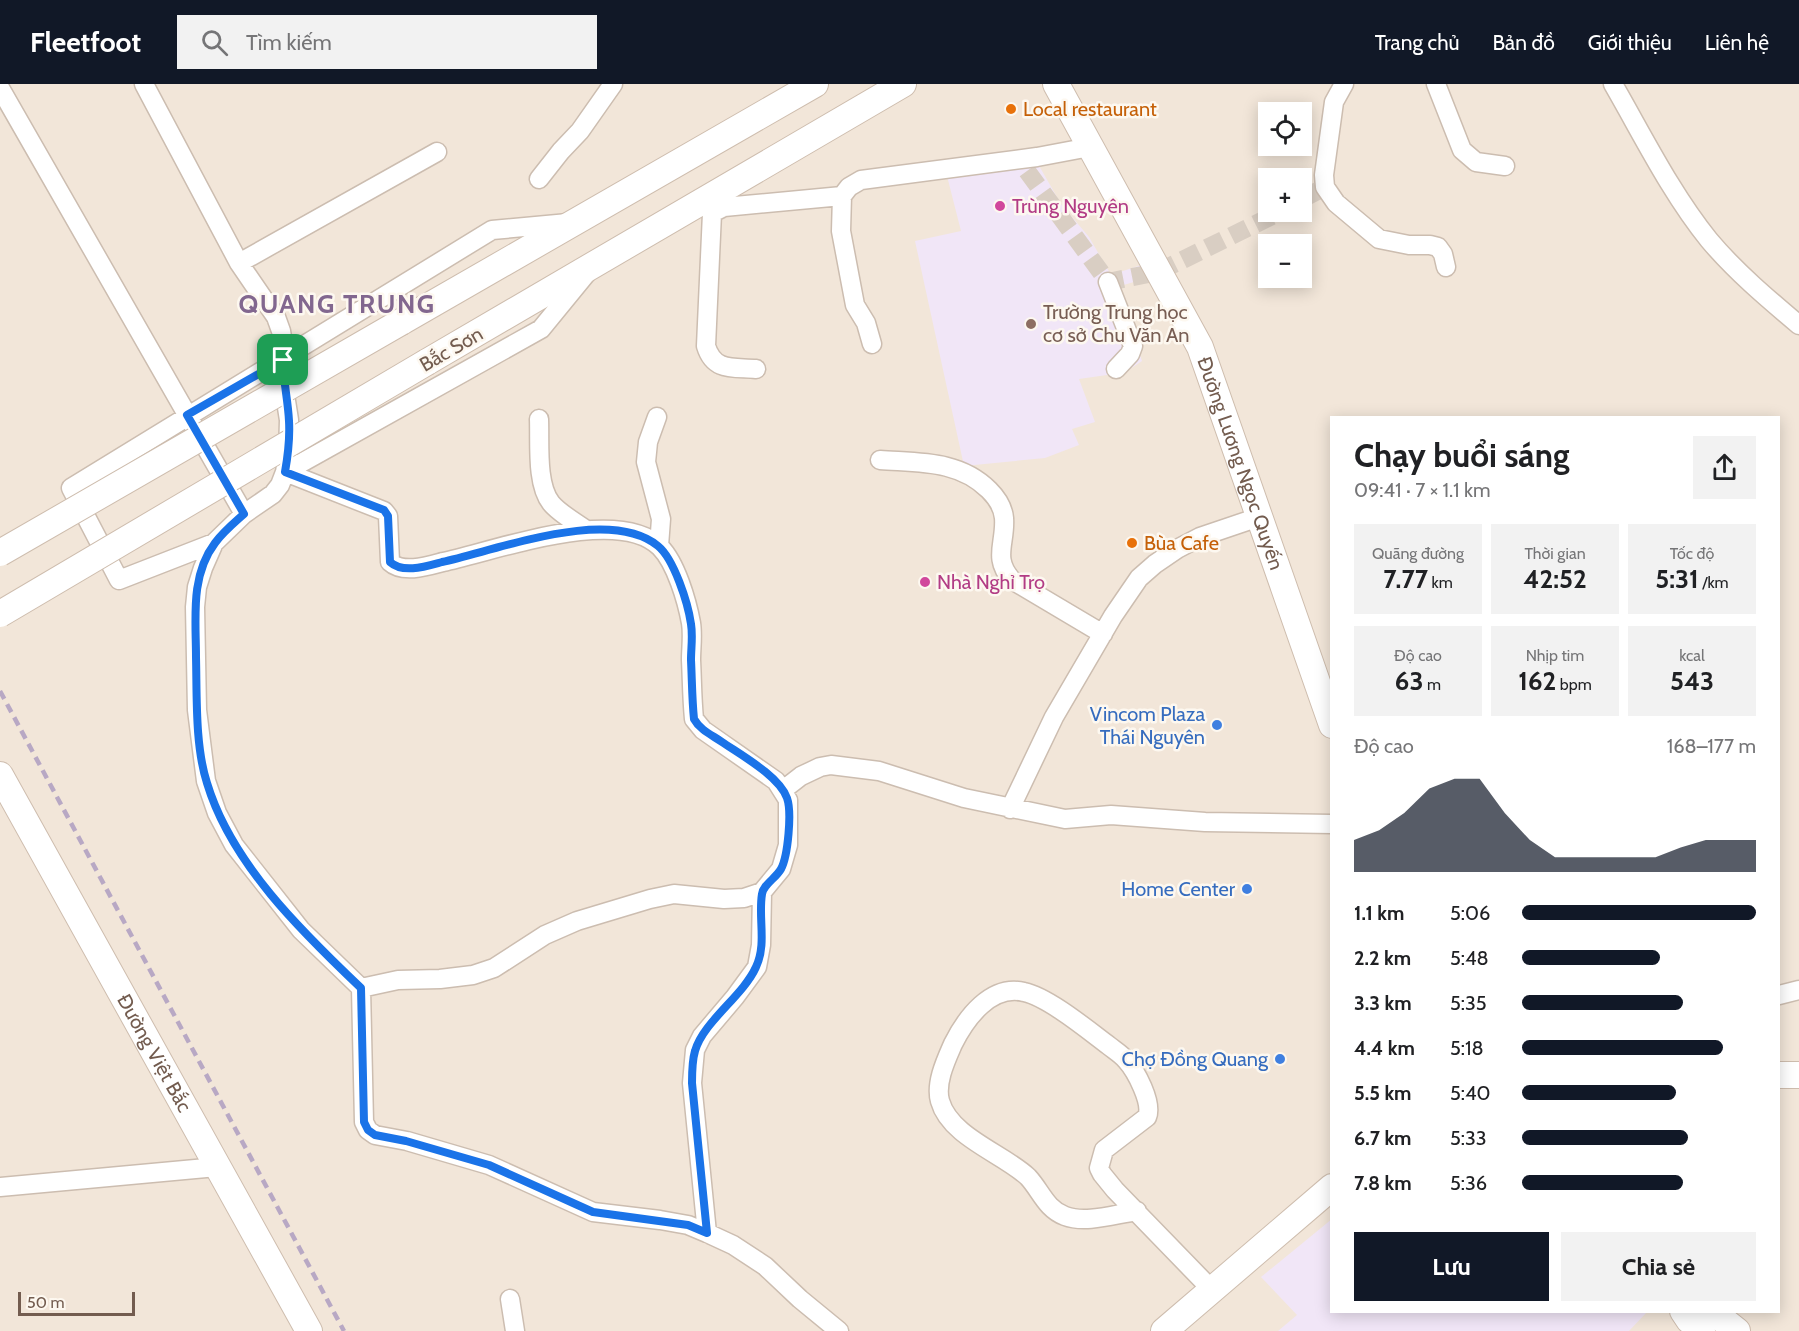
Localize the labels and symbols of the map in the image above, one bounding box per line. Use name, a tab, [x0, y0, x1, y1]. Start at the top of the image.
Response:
place label: Local restaurant	[1023, 97, 1157, 121]
marker: Local restaurant	[1004, 102, 1018, 116]
place label: Trùng Nguyên	[1012, 194, 1129, 218]
marker: Trùng Nguyên	[993, 199, 1007, 213]
district label: QUANG TRUNG	[238, 288, 436, 320]
place label: Trường Trung học cơ sở Chu Văn An	[1043, 300, 1190, 347]
marker: Trường Trung học cơ sở Chu Văn An	[1024, 317, 1038, 331]
street label: Bắc Sơn	[415, 321, 487, 377]
pin	[257, 334, 308, 385]
street label: Đường Lương Ngọc Quyến	[1192, 353, 1289, 573]
place label: Bùa Cafe	[1144, 531, 1219, 555]
marker: Bùa Cafe	[1125, 536, 1139, 550]
place label: Nhà Nghỉ Trọ	[937, 570, 1045, 594]
marker: Nhà Nghỉ Trọ	[918, 575, 932, 589]
place label: Vincom Plaza Thái Nguyên	[1090, 702, 1205, 749]
marker: Vincom Plaza Thái Nguyên	[1210, 718, 1224, 732]
place label: Home Center	[1121, 877, 1236, 901]
marker: Home Center	[1240, 882, 1254, 896]
street label: Đường Việt Bắc	[112, 990, 197, 1116]
place label: Chợ Đồng Quang	[1122, 1047, 1269, 1071]
marker: Chợ Đồng Quang	[1273, 1052, 1287, 1066]
scale bar	[18, 1289, 135, 1316]

